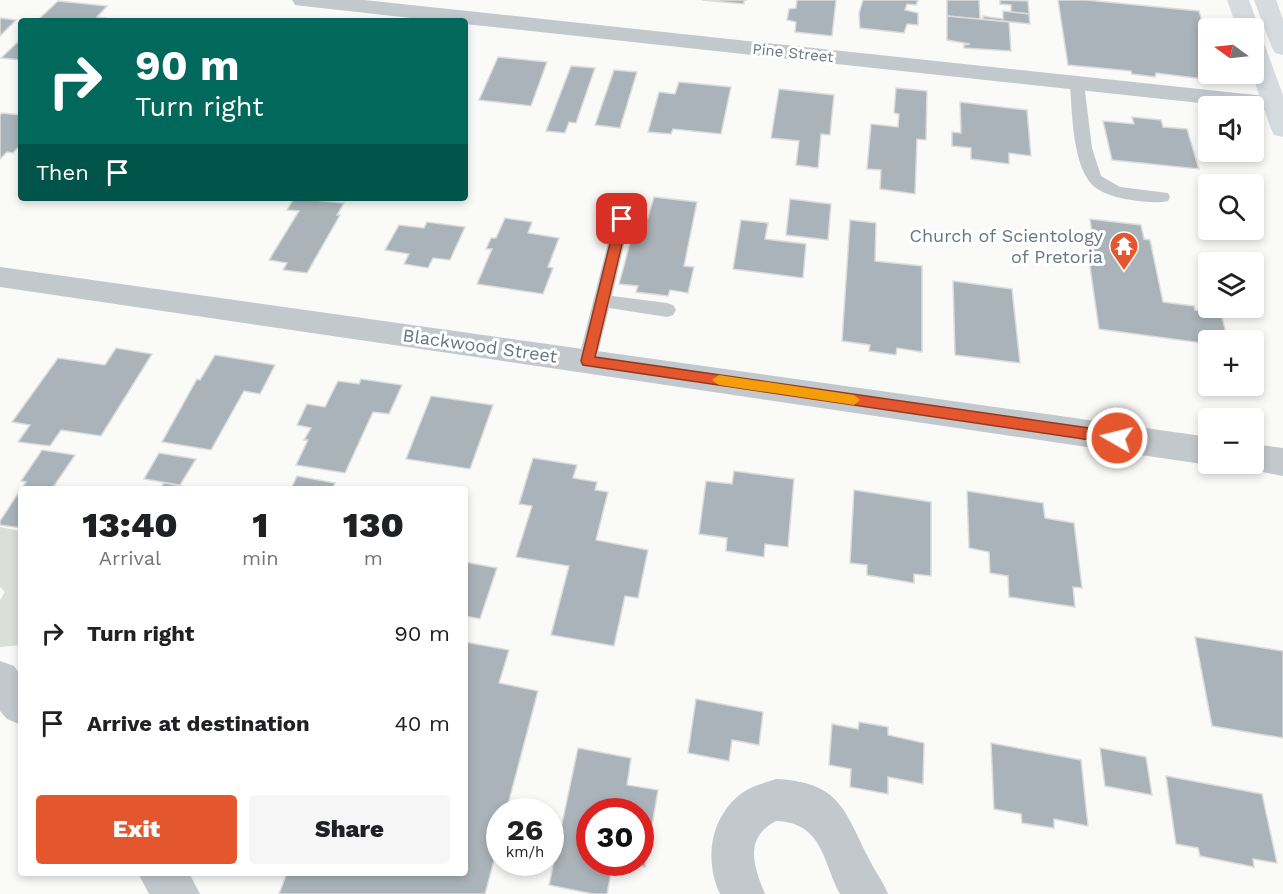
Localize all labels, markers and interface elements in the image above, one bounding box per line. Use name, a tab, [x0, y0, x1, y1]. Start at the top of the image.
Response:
north arrow	[1198, 18, 1264, 84]
map controls	[1198, 18, 1264, 474]
street label: Pine Street	[752, 40, 835, 66]
text: 90 m	[135, 41, 239, 90]
icon: right	[36, 42, 114, 120]
text: Turn right	[135, 91, 264, 123]
button: sound	[1198, 96, 1264, 162]
icon: arrive	[101, 156, 134, 189]
text: Then	[36, 160, 89, 185]
button: search	[1198, 174, 1264, 240]
pin	[596, 193, 647, 244]
icon: arrive	[605, 202, 638, 235]
place label: Church of Scientology of Pretoria	[910, 225, 1104, 267]
temple icon: Church of Scientology of Pretoria	[1108, 230, 1140, 272]
button: layers	[1198, 252, 1264, 318]
street label: Blackwood Street	[402, 324, 559, 367]
button: +	[1198, 330, 1264, 396]
position arrow	[1085, 406, 1149, 470]
button: −	[1198, 408, 1264, 474]
text: 13:40	[82, 504, 178, 546]
text: 1	[252, 504, 268, 546]
text: 130	[343, 504, 404, 546]
text: Arrival	[99, 546, 161, 570]
text: min	[242, 546, 279, 570]
text: m	[364, 546, 383, 570]
icon: right	[36, 617, 69, 650]
text: Turn right	[87, 621, 194, 646]
text: 90 m	[394, 621, 450, 646]
icon: arrive	[36, 707, 69, 740]
text: Arrive at destination	[87, 711, 310, 736]
text: 40 m	[394, 711, 450, 736]
button: Exit	[36, 795, 237, 864]
button: Share	[249, 795, 450, 864]
speed limit sign: 30	[576, 798, 654, 876]
text: 26	[507, 812, 543, 847]
text: km/h	[506, 843, 544, 861]

